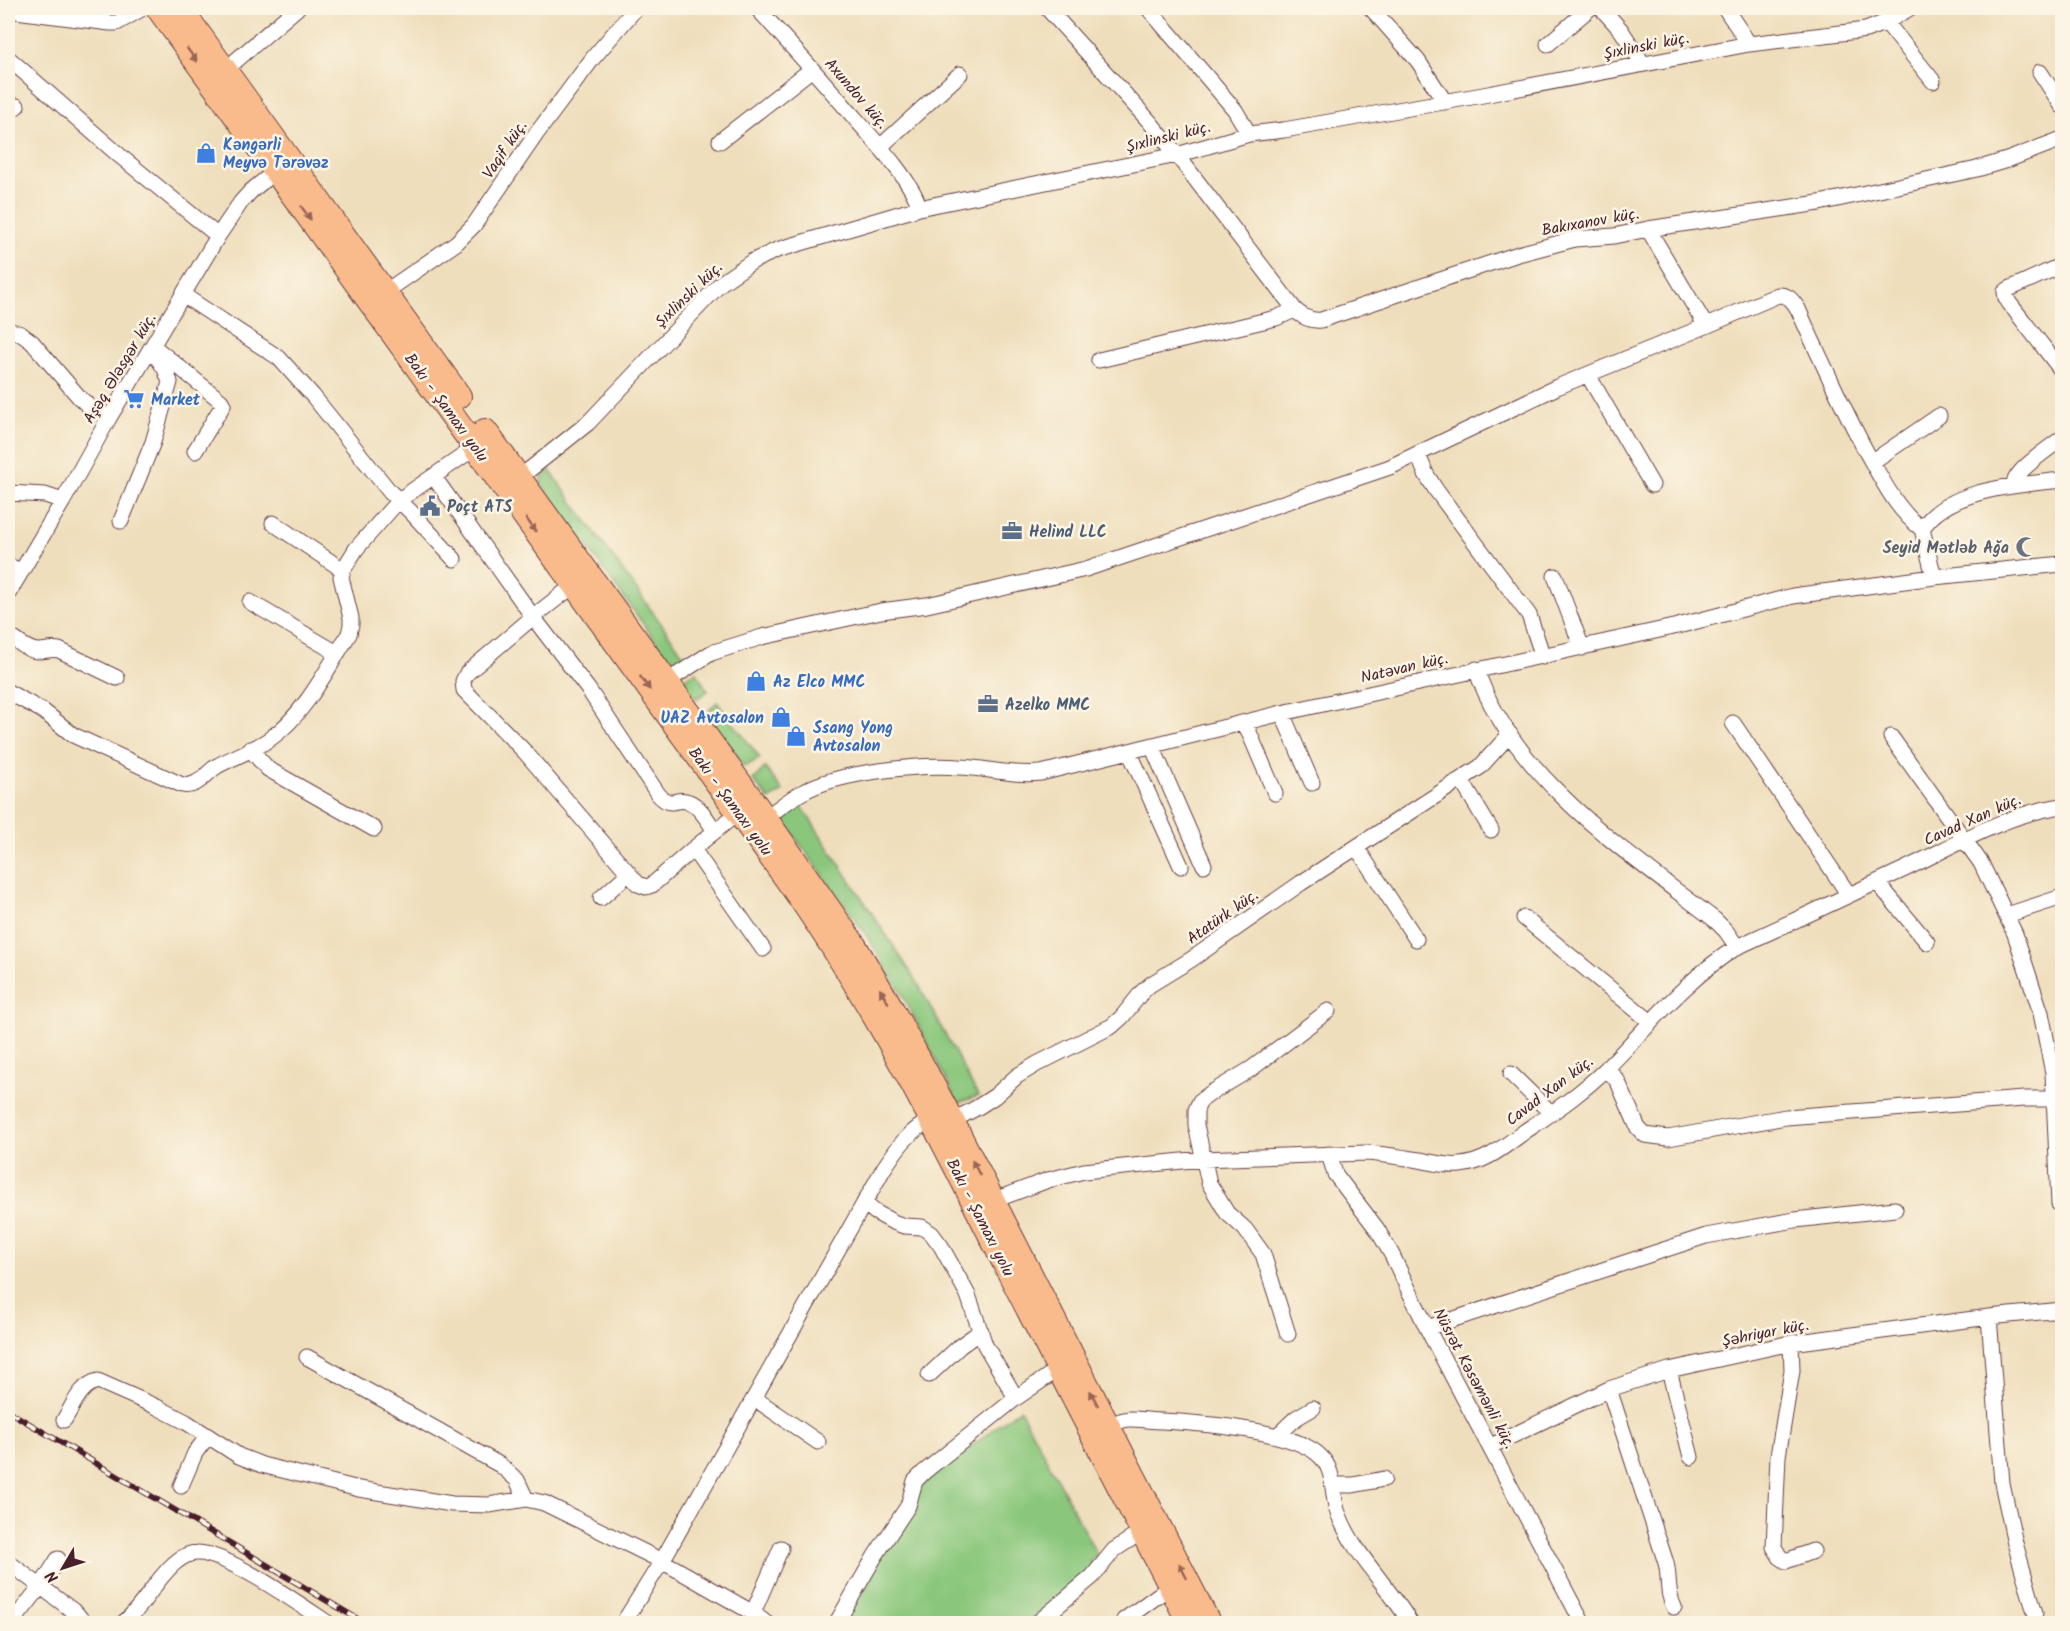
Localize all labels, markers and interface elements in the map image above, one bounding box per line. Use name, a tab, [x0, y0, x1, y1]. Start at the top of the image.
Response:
street label: Şıxlinski küç.	[1601, 26, 1691, 67]
one-way arrow	[186, 46, 198, 62]
street label: Axundov küç.	[818, 53, 894, 135]
street label: Şıxlinski küç.	[1123, 115, 1213, 160]
street label: Vaqif küç.	[476, 116, 534, 184]
place label: Kəngərli Meyvə Tərəvəz	[223, 133, 329, 176]
shop icon: Kəngərli Meyvə Tərəvəz	[194, 141, 218, 165]
street label: Bakıxanov küç.	[1539, 202, 1641, 243]
one-way arrow	[300, 204, 312, 220]
street label: Şıxlinski küç.	[649, 256, 729, 334]
street label: Aşəq Ələsgər küç.	[77, 309, 163, 429]
street label: Bakı - Şamaxı yolu	[398, 348, 494, 468]
supermarket icon: Market	[122, 387, 146, 411]
place label: Market	[151, 388, 201, 413]
public building icon: Poçt ATS	[418, 494, 442, 518]
place label: Poçt ATS	[447, 495, 512, 520]
one-way arrow	[525, 516, 537, 532]
office icon: Helind LLC	[1000, 519, 1024, 543]
place label: Helind LLC	[1029, 520, 1107, 545]
mosque icon: Seyid Mətləb Ağa	[2014, 535, 2038, 559]
place label: Seyid Mətləb Ağa	[1883, 536, 2009, 561]
street label: Natəvan küç.	[1358, 646, 1450, 691]
shop icon: Az Elco MMC	[744, 669, 768, 693]
place label: Az Elco MMC	[773, 670, 865, 695]
one-way arrow	[639, 674, 651, 690]
office icon: Azelko MMC	[976, 692, 1000, 716]
place label: Azelko MMC	[1005, 693, 1090, 718]
shop icon: UAZ Avtosalon	[769, 705, 793, 729]
place label: UAZ Avtosalon	[661, 706, 764, 731]
place label: Ssang Yong Avtosalon	[813, 716, 893, 759]
shop icon: Ssang Yong Avtosalon	[784, 724, 808, 748]
street label: Bakı - Şamaxı yolu	[682, 742, 778, 862]
street label: Cavad Xan küç.	[1920, 788, 2025, 853]
street label: Atatürk küç.	[1182, 883, 1264, 951]
one-way arrow	[879, 988, 890, 1004]
street label: Cavad Xan küç.	[1501, 1050, 1599, 1133]
street label: Bakı - Şamaxı yolu	[939, 1154, 1020, 1281]
one-way arrow	[971, 1160, 981, 1177]
street label: Nüsrət Kəsəmənli küç.	[1426, 1304, 1521, 1454]
street label: Şəhriyar küç.	[1720, 1313, 1811, 1354]
one-way arrow	[1089, 1389, 1099, 1406]
north arrow	[33, 1538, 93, 1598]
one-way arrow	[1178, 1563, 1187, 1580]
text: N	[40, 1565, 65, 1588]

